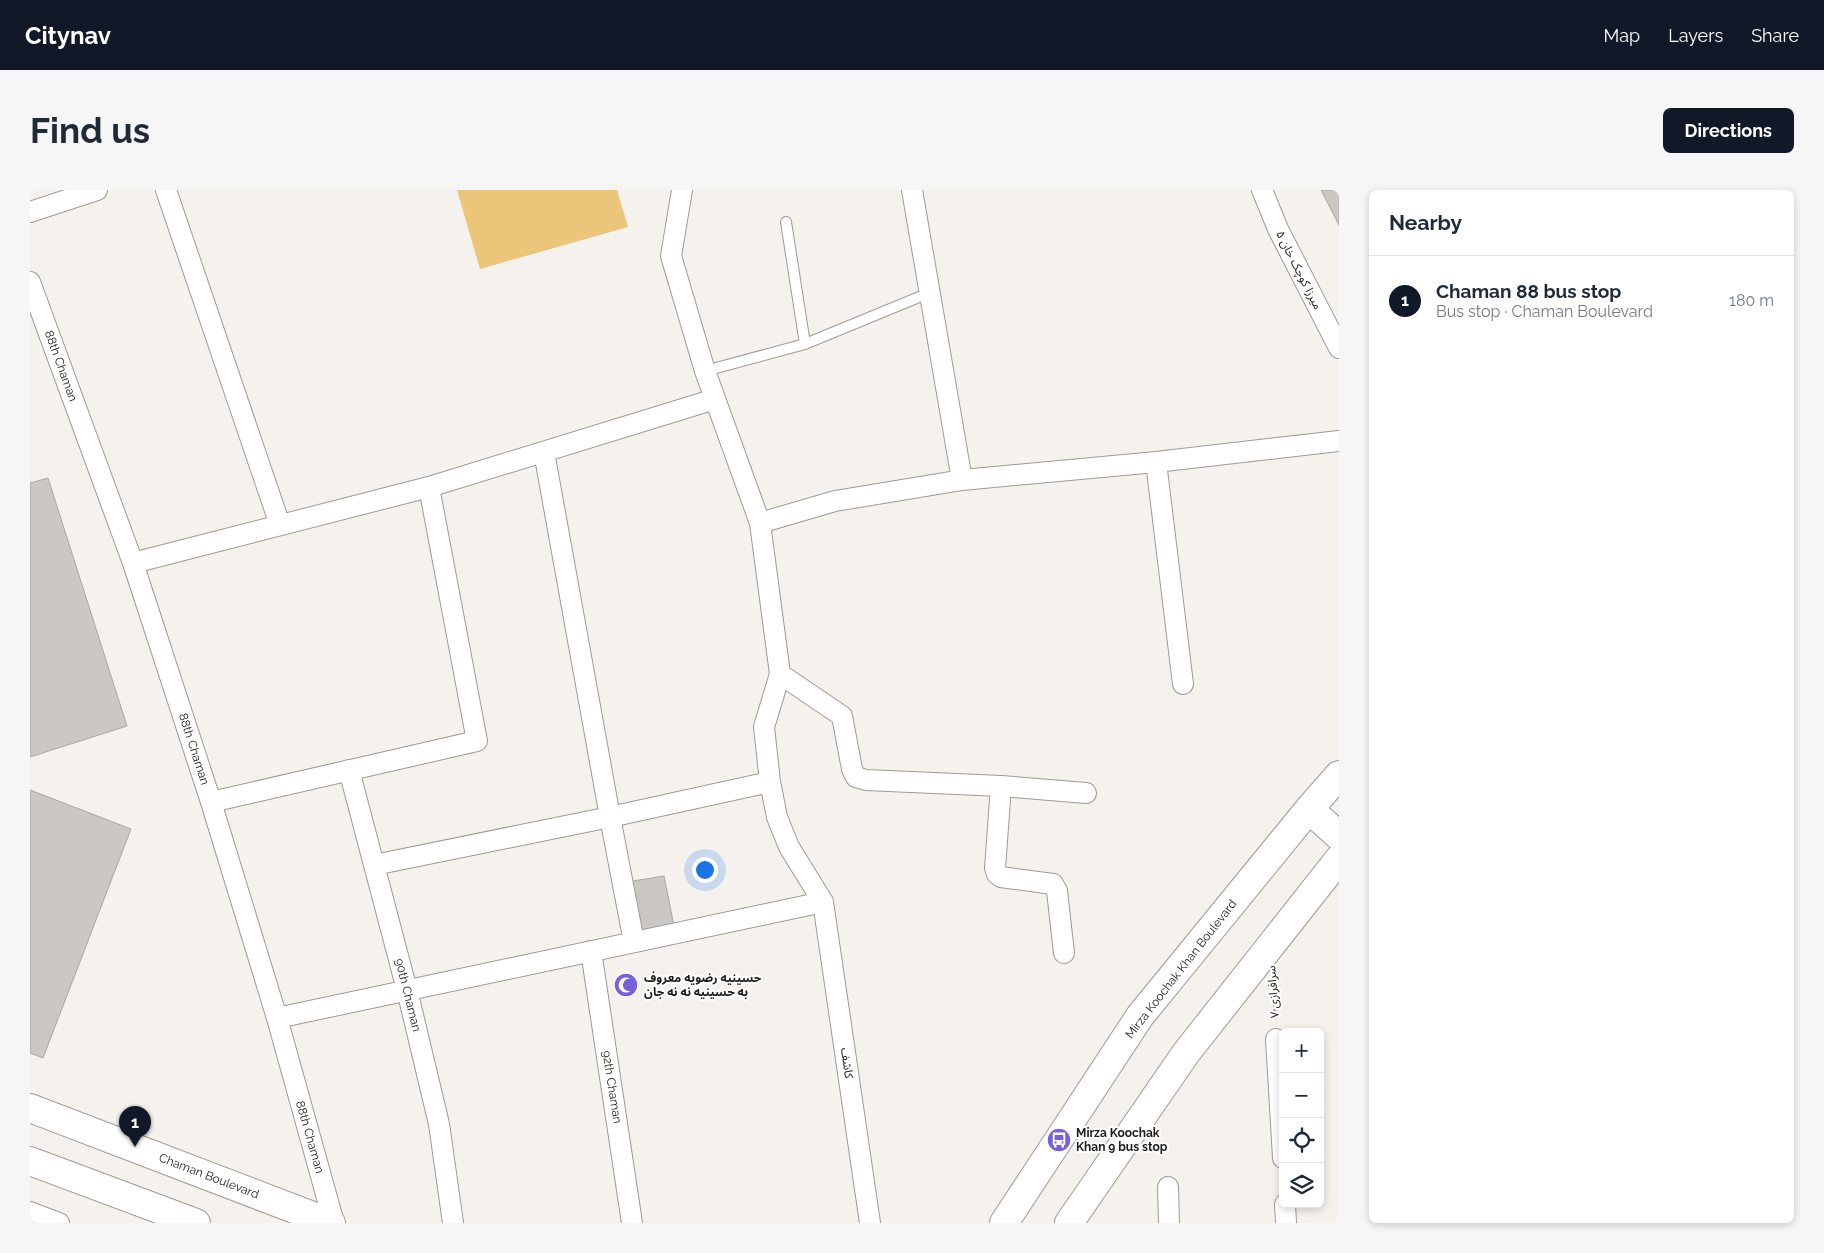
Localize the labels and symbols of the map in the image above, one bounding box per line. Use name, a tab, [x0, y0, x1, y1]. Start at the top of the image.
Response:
street label: میرزا کوچک خان ۵	[1272, 228, 1325, 312]
street label: 88th Chaman	[42, 329, 80, 403]
street label: 88th Chaman	[176, 711, 212, 787]
your location	[692, 857, 718, 883]
street label: Mirza Koochak Khan Boulevard	[1123, 897, 1239, 1041]
street label: 90th Chaman	[392, 957, 424, 1033]
street label: سرافرازی ۷	[1264, 965, 1282, 1019]
place label: حسینیه رضویه معروف به حسینیه نه نه جان	[644, 971, 762, 999]
mosque icon: حسینیه رضویه معروف به حسینیه نه نه جان	[613, 972, 639, 998]
street label: کاشف	[838, 1047, 856, 1080]
street label: 92th Chaman	[599, 1050, 625, 1124]
street label: 88th Chaman	[293, 1099, 327, 1175]
pin: 1	[119, 1106, 151, 1147]
place label: Mirza Koochak Khan 9 bus stop	[1076, 1126, 1168, 1154]
bus stop icon: Mirza Koochak Khan 9 bus stop	[1046, 1127, 1072, 1153]
street label: Chaman Boulevard	[157, 1150, 261, 1202]

